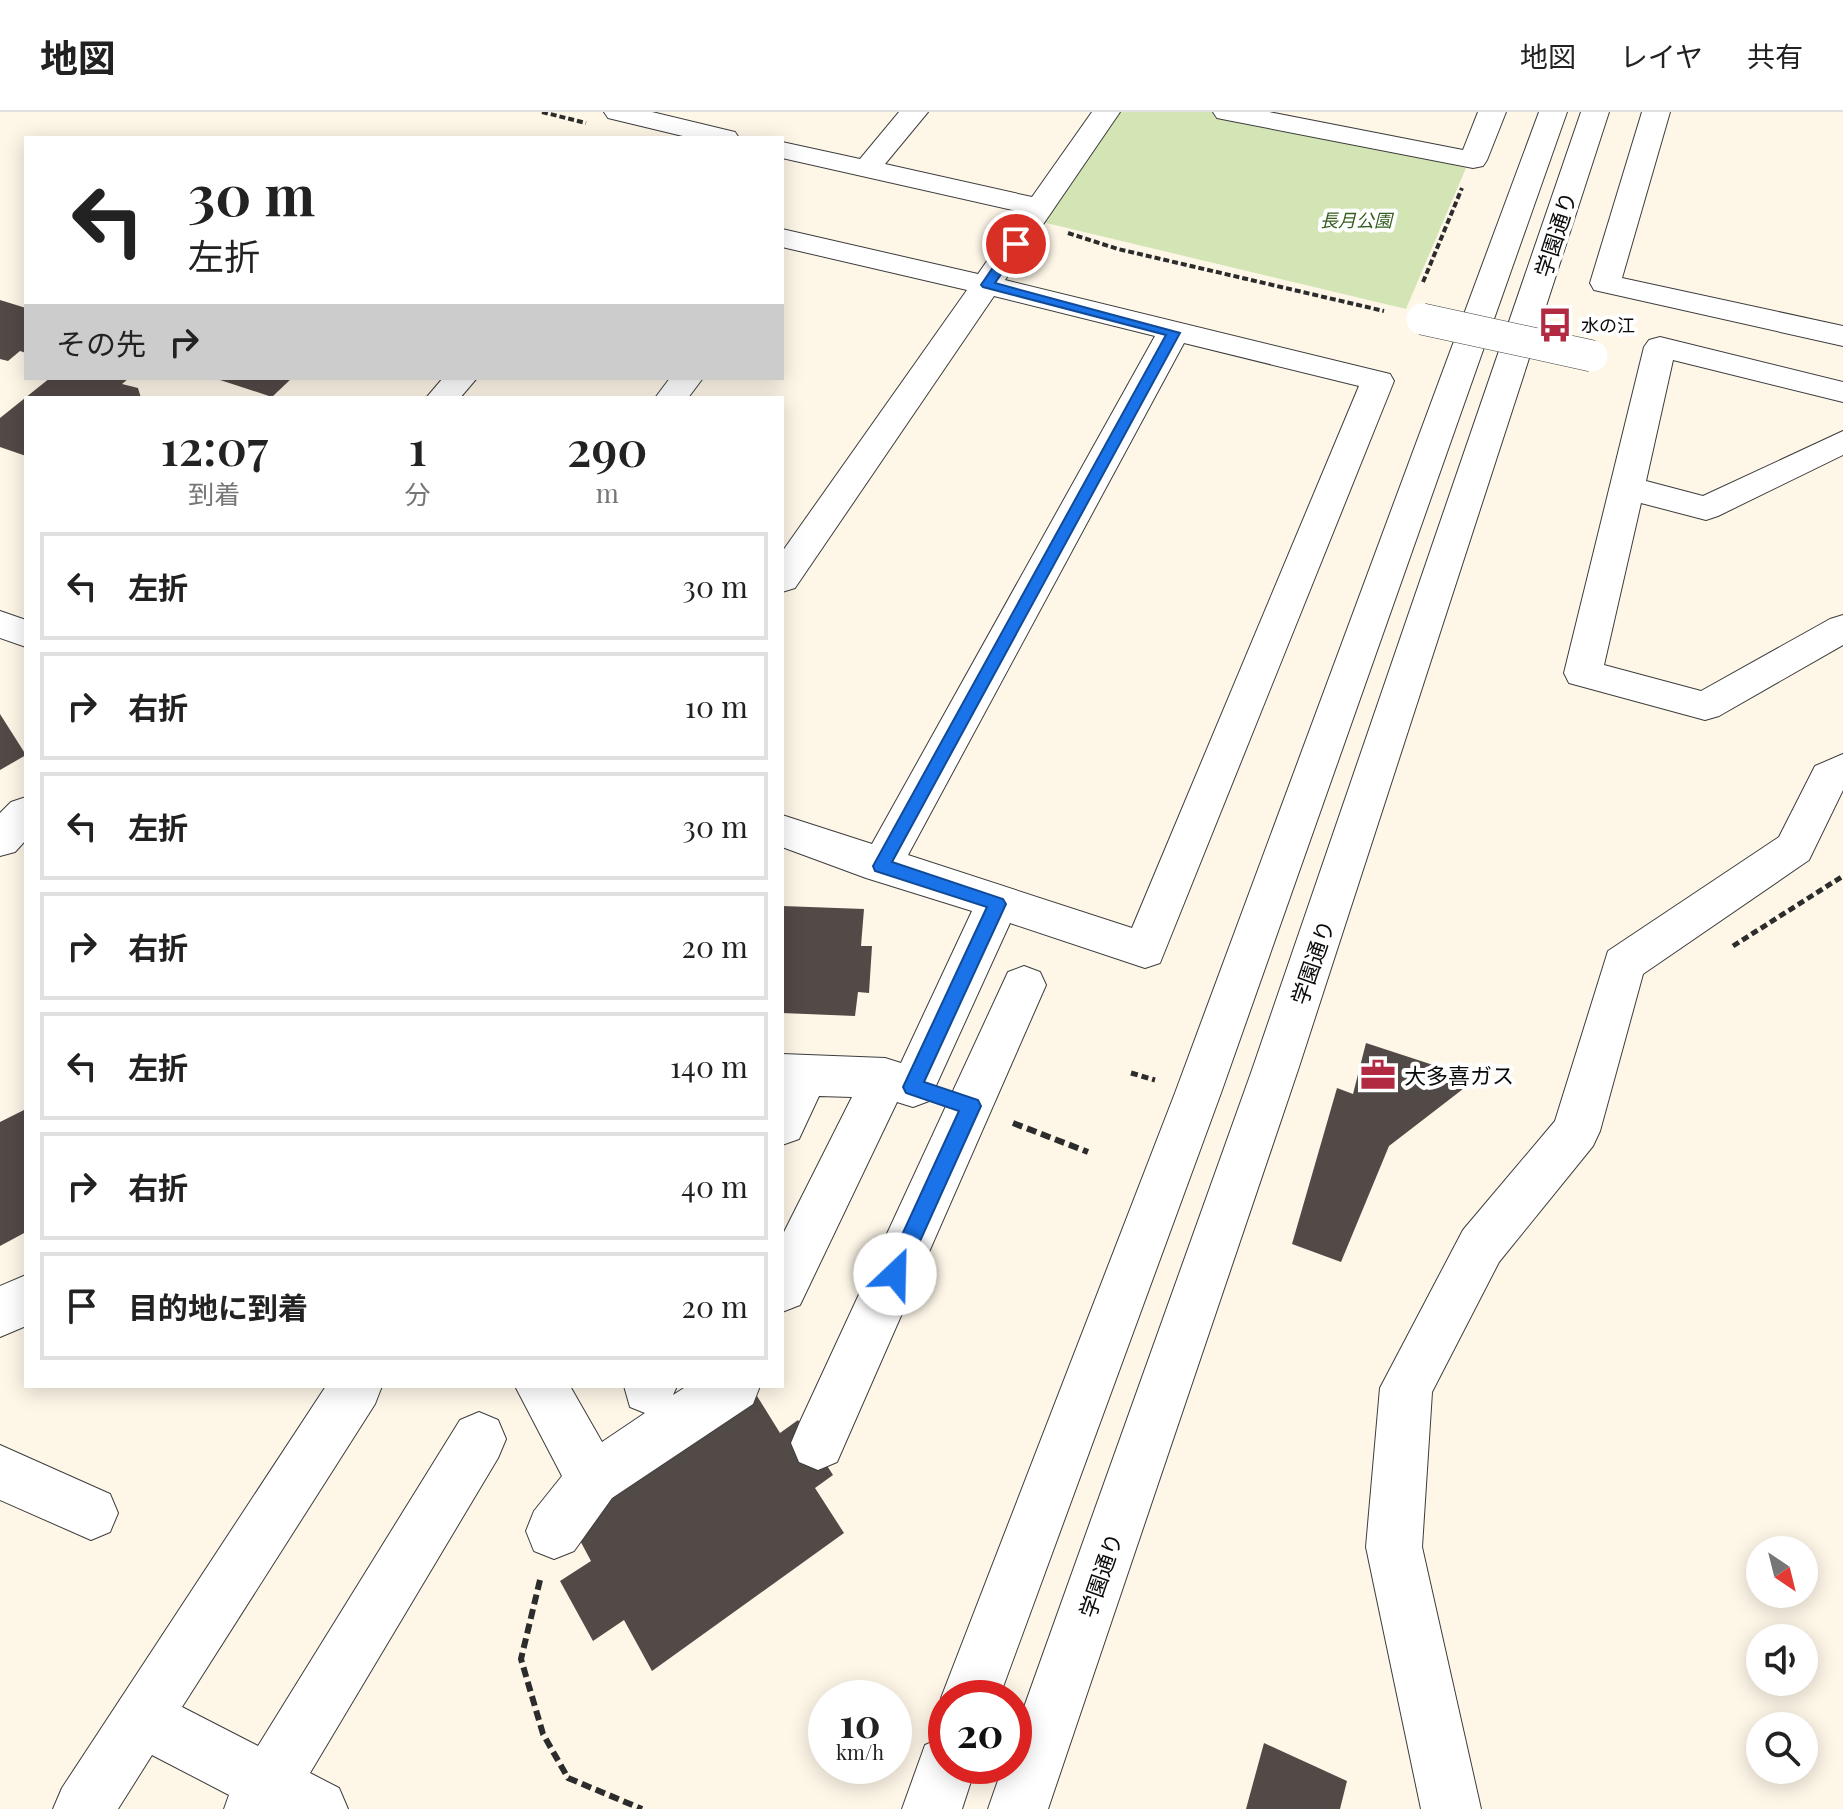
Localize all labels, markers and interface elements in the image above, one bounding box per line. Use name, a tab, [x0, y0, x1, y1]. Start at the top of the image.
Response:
text: 地図	[40, 31, 116, 82]
text: 地図	[1520, 37, 1576, 74]
text: レイヤ	[1620, 37, 1703, 74]
text: 共有	[1747, 37, 1803, 74]
text: 30 m	[188, 156, 315, 231]
icon: left	[56, 168, 160, 272]
street label: 学園通り	[1527, 188, 1583, 280]
park label: 長月公園	[1320, 208, 1395, 232]
pin	[982, 210, 1050, 278]
icon: arrive	[994, 222, 1038, 266]
text: 左折	[188, 231, 260, 279]
bus stop icon: 水の江	[1536, 306, 1574, 344]
place label: 水の江	[1581, 313, 1635, 337]
icon: right	[162, 320, 206, 364]
text: その先	[56, 323, 146, 363]
text: 12:07	[161, 414, 268, 478]
text: 1	[408, 414, 427, 478]
text: 290	[567, 415, 648, 479]
text: m	[596, 475, 619, 510]
text: 到着	[188, 476, 240, 511]
text: 分	[404, 476, 431, 511]
icon: left	[60, 564, 104, 608]
text: 30 m	[682, 566, 748, 606]
text: 左折	[128, 567, 188, 607]
icon: right	[60, 684, 104, 728]
text: 10 m	[685, 686, 748, 726]
text: 右折	[128, 687, 188, 727]
icon: left	[60, 804, 104, 848]
text: 30 m	[682, 806, 748, 846]
text: 左折	[128, 807, 188, 847]
street label: 学園通り	[1283, 916, 1341, 1008]
icon: right	[60, 924, 104, 968]
text: 20 m	[682, 926, 748, 966]
text: 右折	[128, 927, 188, 967]
icon: left	[60, 1044, 104, 1088]
text: 140 m	[670, 1046, 748, 1086]
text: 左折	[128, 1047, 188, 1087]
office icon: 大多喜ガス	[1359, 1056, 1397, 1094]
place label: 大多喜ガス	[1404, 1060, 1514, 1090]
icon: right	[60, 1164, 104, 1208]
text: 40 m	[681, 1166, 748, 1206]
text: 右折	[128, 1167, 188, 1207]
position arrow	[853, 1232, 937, 1316]
icon: arrive	[60, 1284, 104, 1328]
text: 20 m	[682, 1286, 748, 1326]
text: 目的地に到着	[128, 1287, 308, 1327]
street label: 学園通り	[1071, 1529, 1129, 1621]
north arrow	[1746, 1536, 1818, 1608]
map controls	[1746, 1536, 1818, 1784]
button: sound	[1746, 1624, 1818, 1696]
speed limit sign: 20	[928, 1680, 1032, 1784]
text: 10	[839, 1695, 881, 1748]
button: search	[1746, 1712, 1818, 1784]
text: km/h	[836, 1738, 884, 1765]

